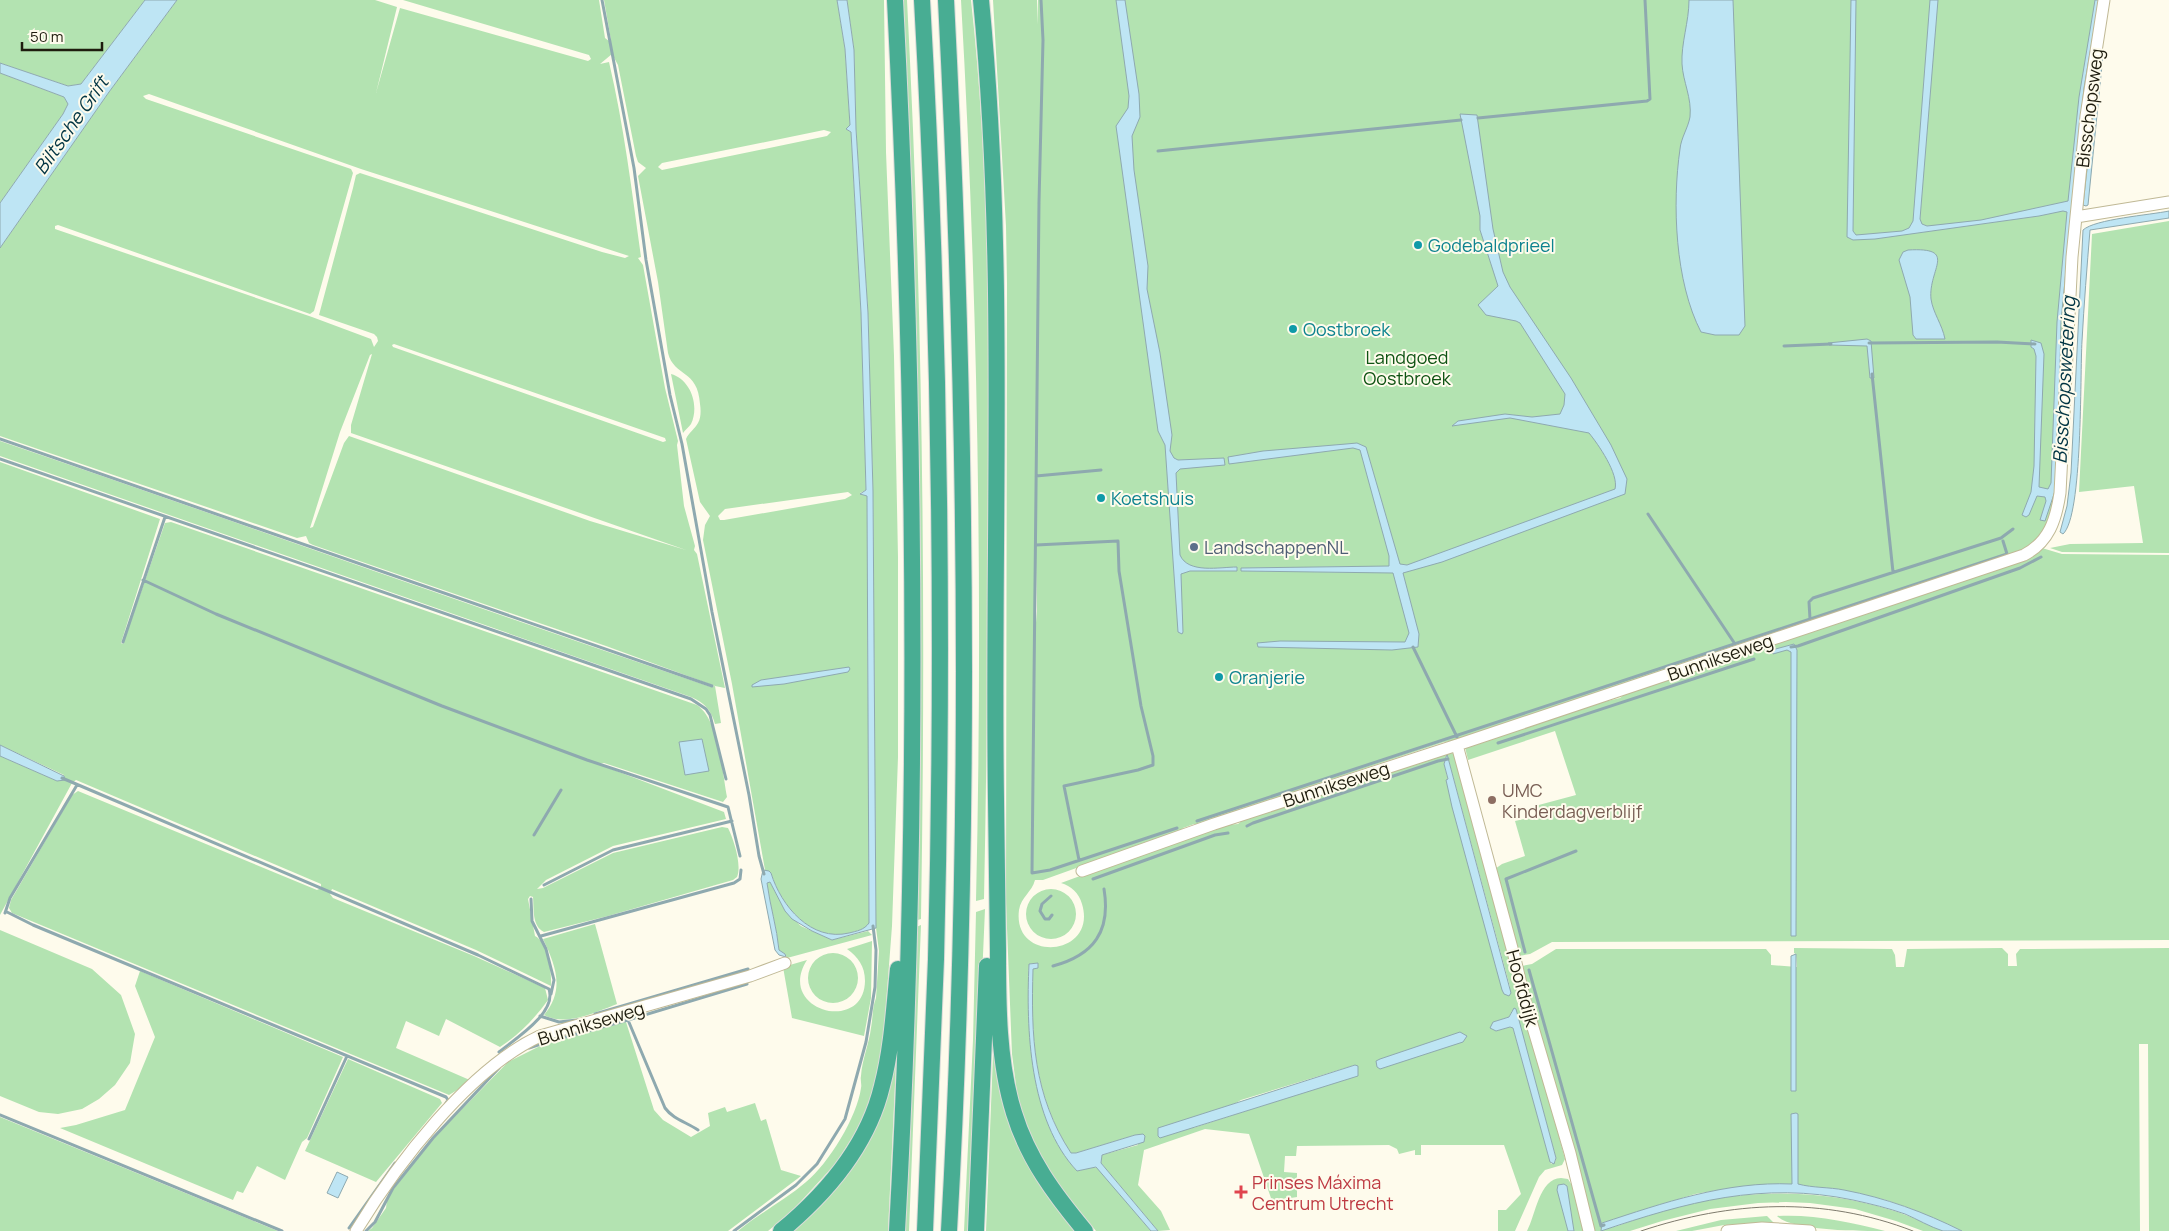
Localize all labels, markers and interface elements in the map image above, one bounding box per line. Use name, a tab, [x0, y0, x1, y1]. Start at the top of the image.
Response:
scale bar	[22, 20, 102, 52]
text: 50 m	[30, 26, 64, 47]
street label: Bisschopsweg	[2070, 47, 2108, 169]
water label: Biltsche Grift	[28, 69, 116, 179]
place label: Godebaldprieel	[1428, 233, 1555, 257]
marker: Godebaldprieel	[1412, 239, 1424, 251]
water label: Bisschopswetering	[2047, 294, 2081, 464]
place label: Oostbroek	[1303, 317, 1391, 341]
marker: Oostbroek	[1287, 323, 1299, 335]
park label: Landgoed Oostbroek	[1363, 345, 1452, 390]
place label: Koetshuis	[1111, 486, 1194, 510]
marker: Koetshuis	[1095, 492, 1107, 504]
place label: LandschappenNL	[1204, 535, 1348, 559]
marker: LandschappenNL	[1188, 541, 1200, 553]
street label: Bunnikseweg	[1664, 628, 1776, 686]
place label: Oranjerie	[1229, 665, 1305, 689]
marker: Oranjerie	[1213, 671, 1225, 683]
street label: Bunnikseweg	[1280, 756, 1392, 812]
place label: UMC Kinderdagverblijf	[1502, 778, 1643, 823]
marker: UMC Kinderdagverblijf	[1486, 794, 1498, 806]
street label: Hoofddijk	[1501, 947, 1545, 1030]
street label: Bunnikseweg	[535, 995, 647, 1051]
place label: Prinses Máxima Centrum Utrecht	[1252, 1170, 1394, 1215]
marker: Prinses Máxima Centrum Utrecht	[1234, 1185, 1248, 1199]

